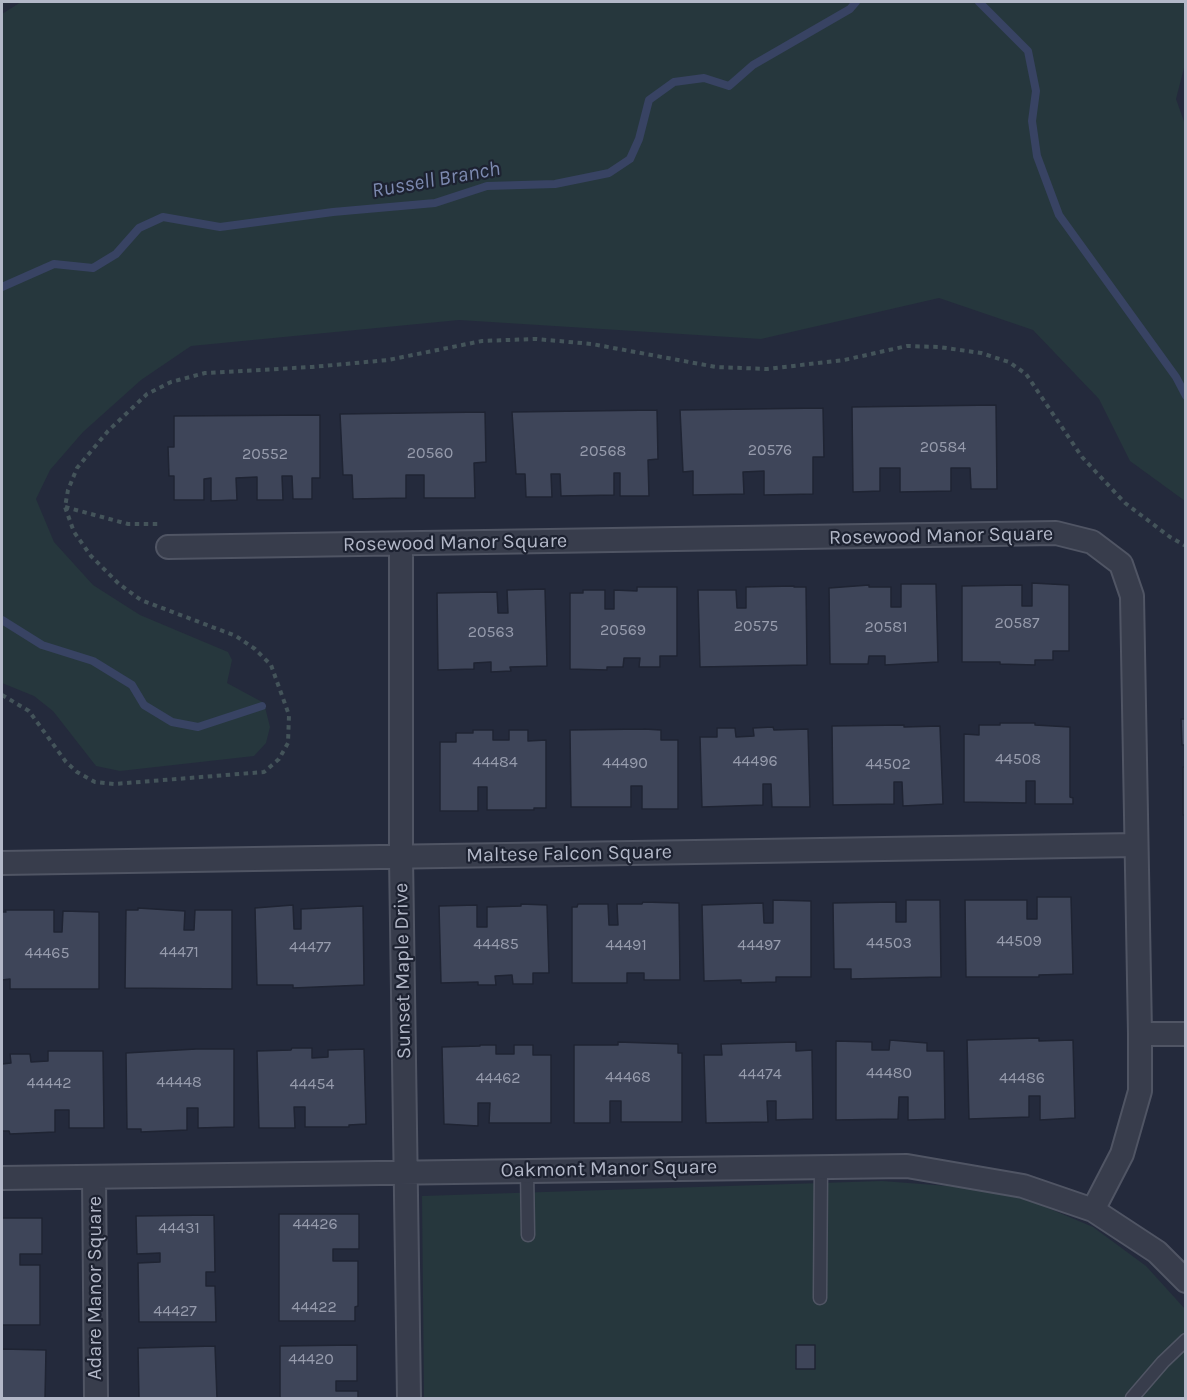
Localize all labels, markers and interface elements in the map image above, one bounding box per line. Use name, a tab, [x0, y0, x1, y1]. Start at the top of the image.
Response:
water label: Russell Branch	[370, 156, 502, 204]
house number: 20584	[920, 437, 966, 457]
house number: 20576	[748, 440, 792, 460]
house number: 20568	[580, 441, 626, 461]
house number: 20560	[407, 443, 453, 463]
house number: 20552	[242, 444, 288, 464]
street label: Rosewood Manor Square	[829, 522, 1053, 550]
street label: Rosewood Manor Square	[343, 529, 567, 557]
house number: 20587	[994, 613, 1040, 633]
house number: 20575	[734, 616, 778, 636]
house number: 20581	[865, 617, 907, 637]
house number: 20569	[600, 620, 646, 640]
house number: 20563	[468, 622, 514, 642]
house number: 44508	[995, 749, 1041, 769]
house number: 44496	[732, 751, 778, 771]
house number: 44484	[472, 752, 518, 772]
house number: 44490	[602, 753, 648, 773]
house number: 44502	[865, 754, 911, 774]
street label: Maltese Falcon Square	[466, 840, 672, 868]
street label: Sunset Maple Drive	[389, 883, 417, 1059]
house number: 44509	[996, 931, 1042, 951]
house number: 44503	[866, 933, 912, 953]
house number: 44485	[473, 934, 519, 954]
house number: 44491	[605, 935, 647, 955]
house number: 44497	[737, 935, 781, 955]
house number: 44477	[289, 937, 331, 957]
house number: 44471	[159, 942, 199, 962]
house number: 44465	[25, 943, 69, 963]
house number: 44480	[866, 1063, 912, 1083]
house number: 44474	[738, 1064, 782, 1084]
house number: 44468	[605, 1067, 651, 1087]
house number: 44462	[475, 1068, 521, 1088]
house number: 44486	[999, 1068, 1045, 1088]
house number: 44448	[156, 1072, 202, 1092]
house number: 44442	[26, 1073, 72, 1093]
house number: 44454	[290, 1074, 334, 1094]
street label: Oakmont Manor Square	[501, 1155, 717, 1183]
street label: Adare Manor Square	[83, 1196, 107, 1380]
house number: 44426	[292, 1214, 338, 1234]
house number: 44431	[158, 1218, 200, 1238]
house number: 44422	[291, 1297, 337, 1317]
house number: 44427	[153, 1301, 197, 1321]
house number: 44420	[288, 1349, 334, 1369]

